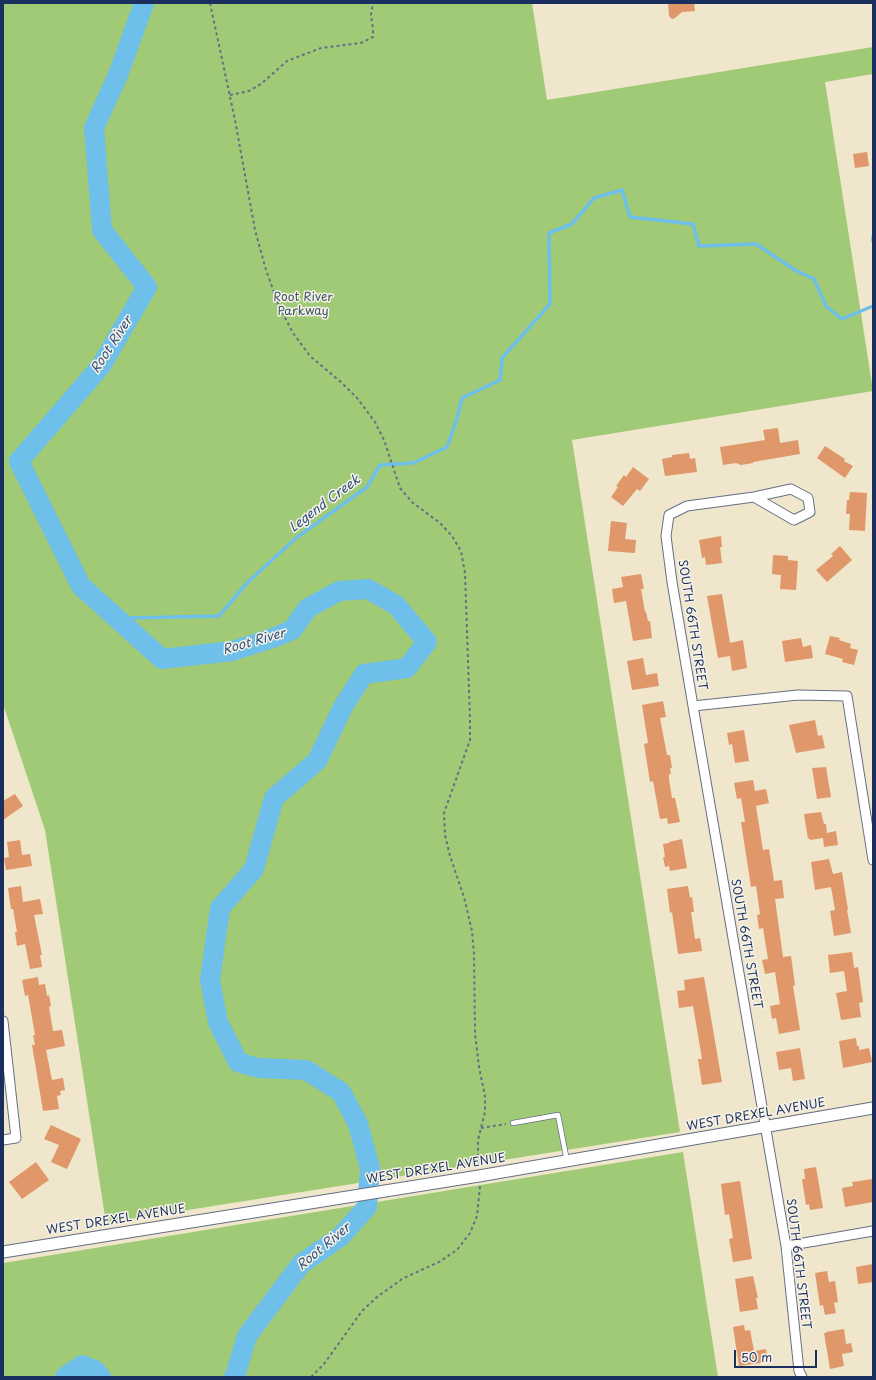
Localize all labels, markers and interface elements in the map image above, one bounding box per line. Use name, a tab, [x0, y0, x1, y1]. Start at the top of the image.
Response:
park label: Root River Parkway	[273, 291, 333, 319]
water label: Root River	[88, 314, 136, 376]
water label: Legend Creek	[286, 472, 364, 536]
street label: SOUTH 66TH STREET	[675, 559, 709, 691]
water label: Root River	[221, 626, 287, 658]
street label: SOUTH 66TH STREET	[727, 878, 765, 1010]
street label: WEST DREXEL AVENUE	[686, 1096, 826, 1134]
street label: WEST DREXEL AVENUE	[365, 1151, 507, 1187]
street label: SOUTH 66TH STREET	[783, 1198, 813, 1330]
street label: WEST DREXEL AVENUE	[45, 1202, 187, 1238]
water label: Root River	[294, 1220, 354, 1274]
scale bar	[736, 1342, 819, 1368]
text: 50 m	[741, 1348, 772, 1366]

